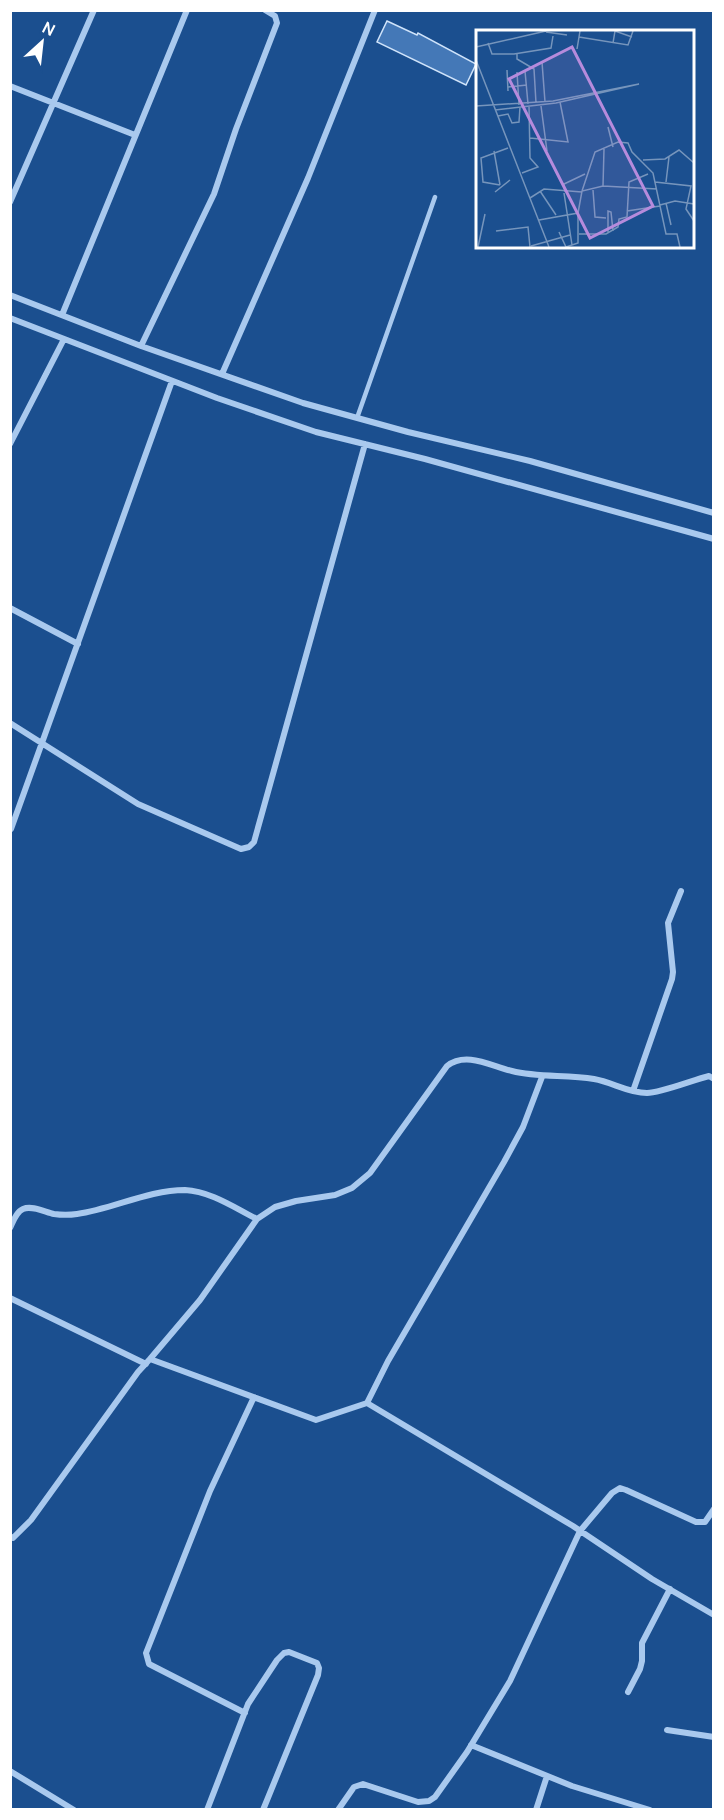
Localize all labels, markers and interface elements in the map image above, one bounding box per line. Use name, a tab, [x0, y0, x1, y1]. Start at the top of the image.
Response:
north arrow	[12, 12, 72, 72]
text: N	[39, 16, 59, 41]
inset map	[476, 30, 694, 248]

